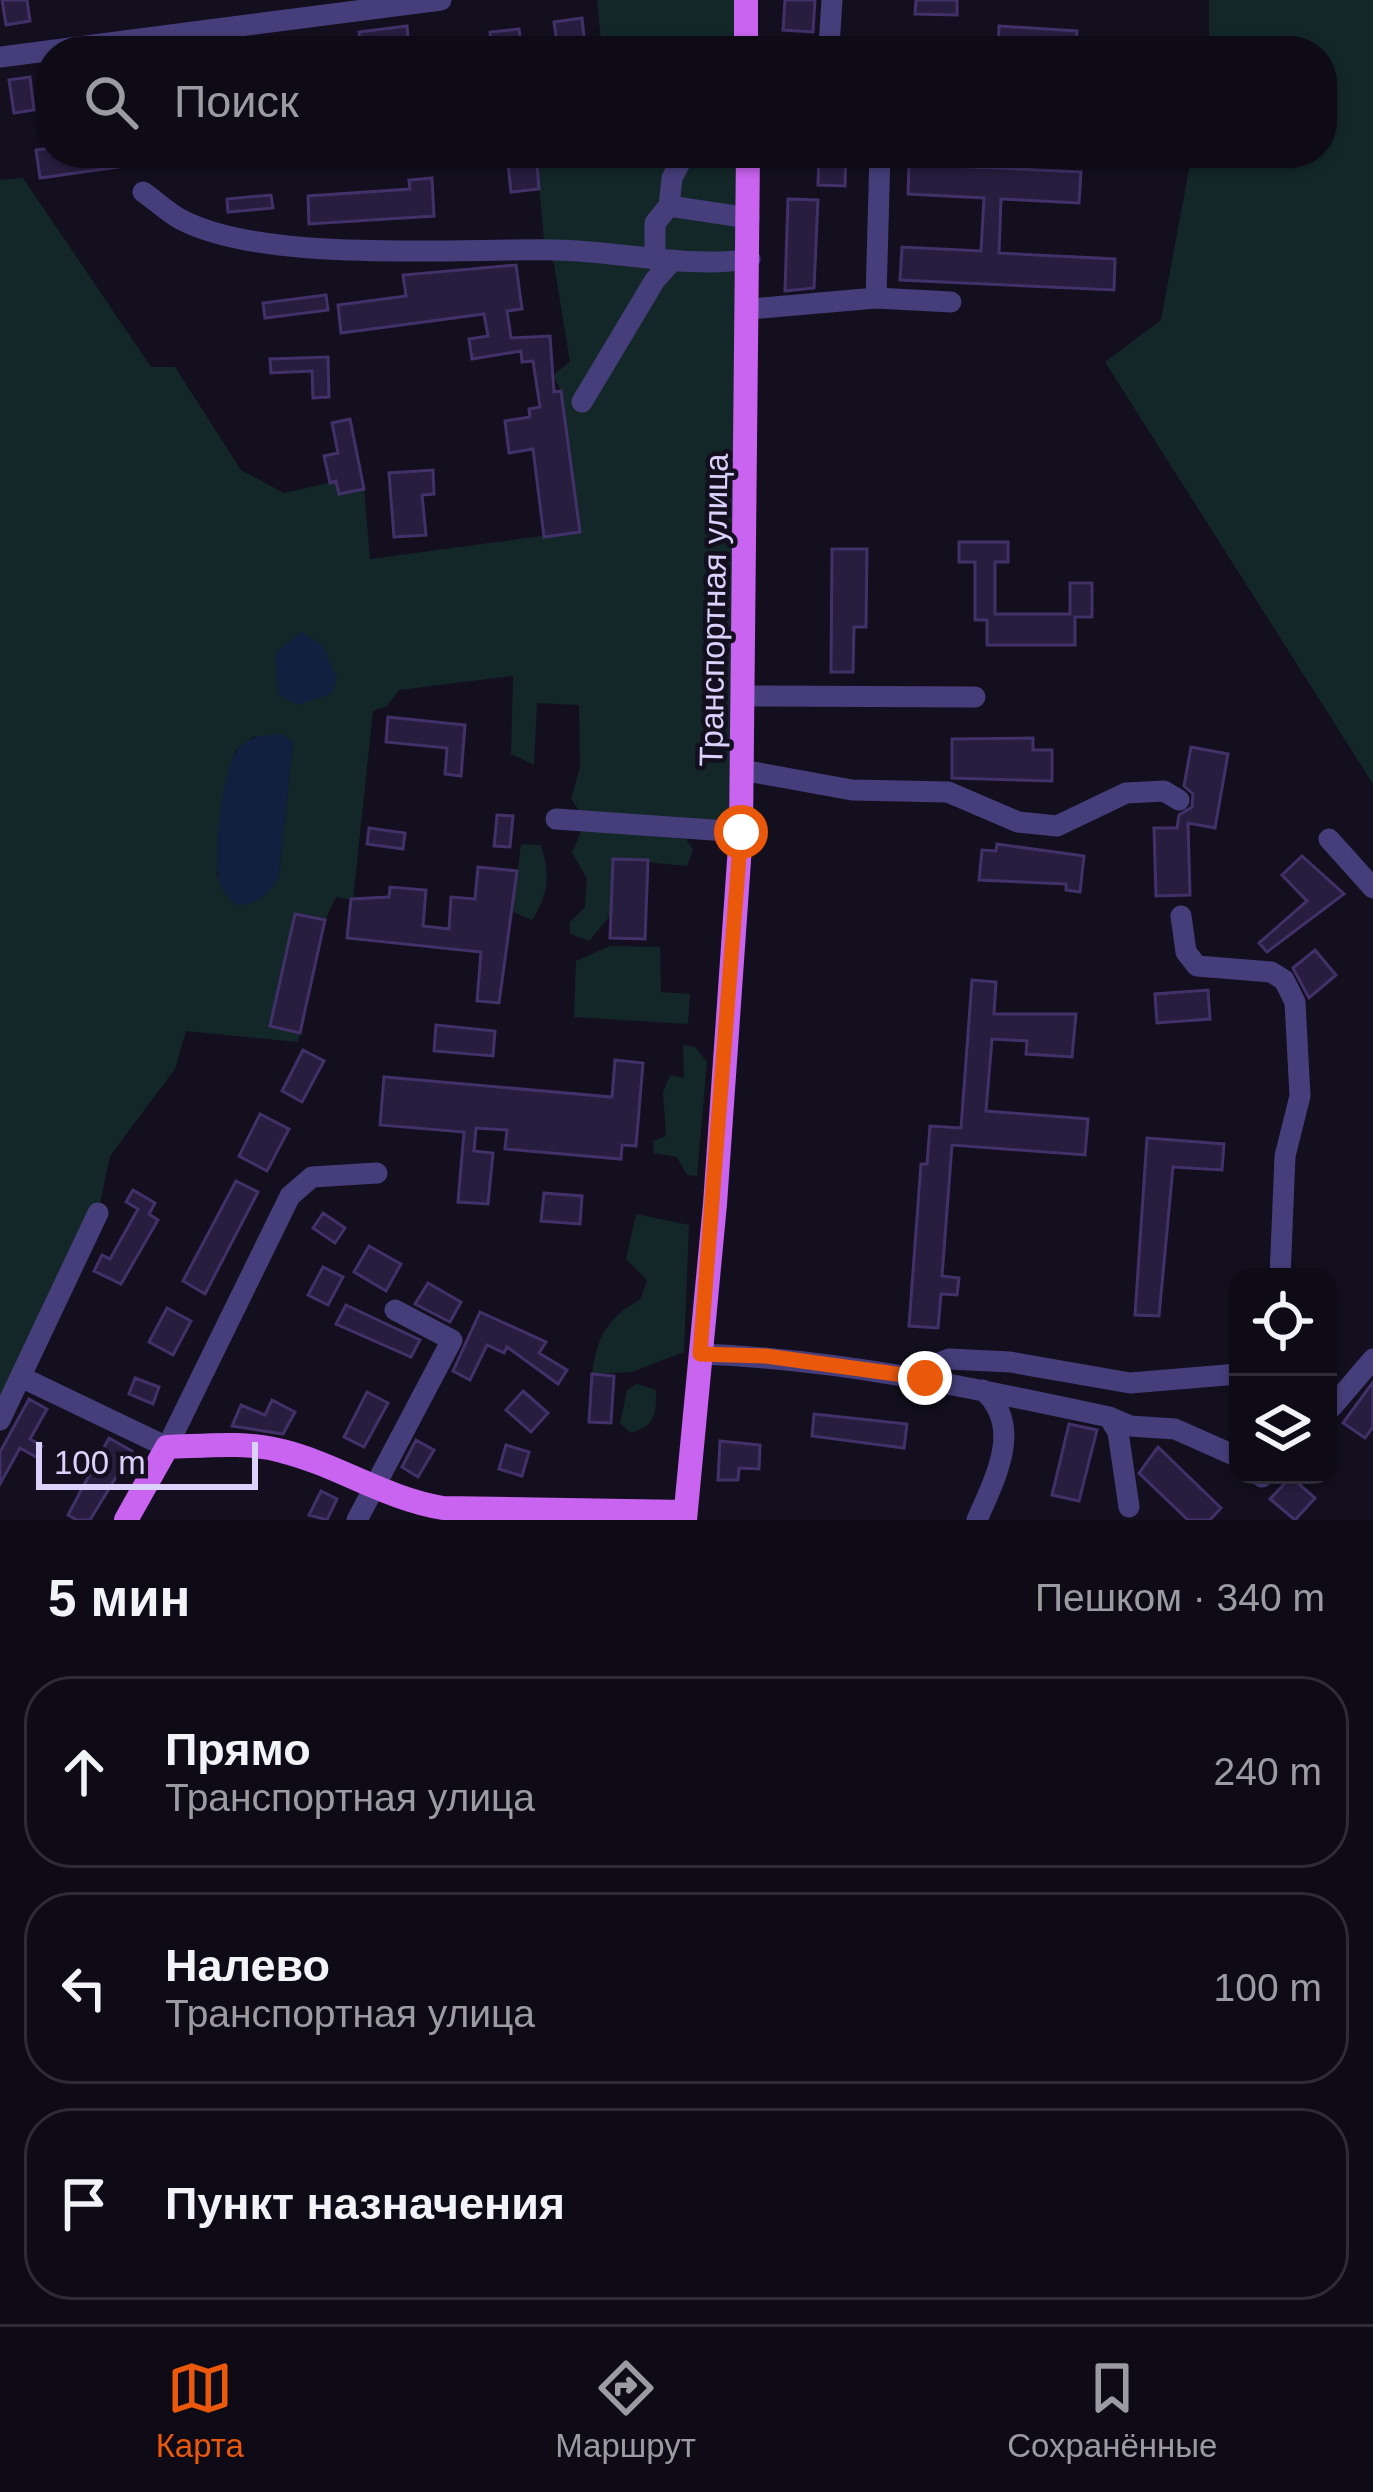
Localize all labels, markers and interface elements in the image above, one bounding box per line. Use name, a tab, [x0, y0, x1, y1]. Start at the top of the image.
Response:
search box	[36, 36, 1337, 168]
icon: search	[78, 69, 144, 135]
text: Поиск	[174, 76, 299, 127]
street label: Транспортная улица	[692, 453, 735, 767]
route start	[714, 805, 768, 859]
map controls	[1229, 1268, 1337, 1484]
button: locate	[1229, 1268, 1337, 1376]
route end	[898, 1351, 952, 1405]
button: layers	[1229, 1376, 1337, 1484]
scale bar	[36, 1436, 258, 1489]
text: 100 m	[54, 1444, 146, 1481]
text: 5 мин	[48, 1570, 190, 1627]
text: Пешком · 340 m	[1035, 1576, 1325, 1619]
text: Прямо	[165, 1724, 311, 1775]
icon: ahead	[51, 1739, 117, 1805]
text: 240 m	[1214, 1750, 1322, 1793]
text: Транспортная улица	[165, 1776, 535, 1819]
text: Налево	[165, 1940, 330, 1991]
icon: left	[51, 1955, 117, 2021]
text: 100 m	[1214, 1966, 1322, 2009]
text: Транспортная улица	[165, 1992, 535, 2035]
icon: arrive	[51, 2171, 117, 2237]
text: Пункт назначения	[165, 2178, 565, 2229]
tab: Карта	[156, 2355, 244, 2465]
tab: Маршрут	[555, 2355, 696, 2465]
tab: Сохранённые	[1007, 2355, 1217, 2465]

